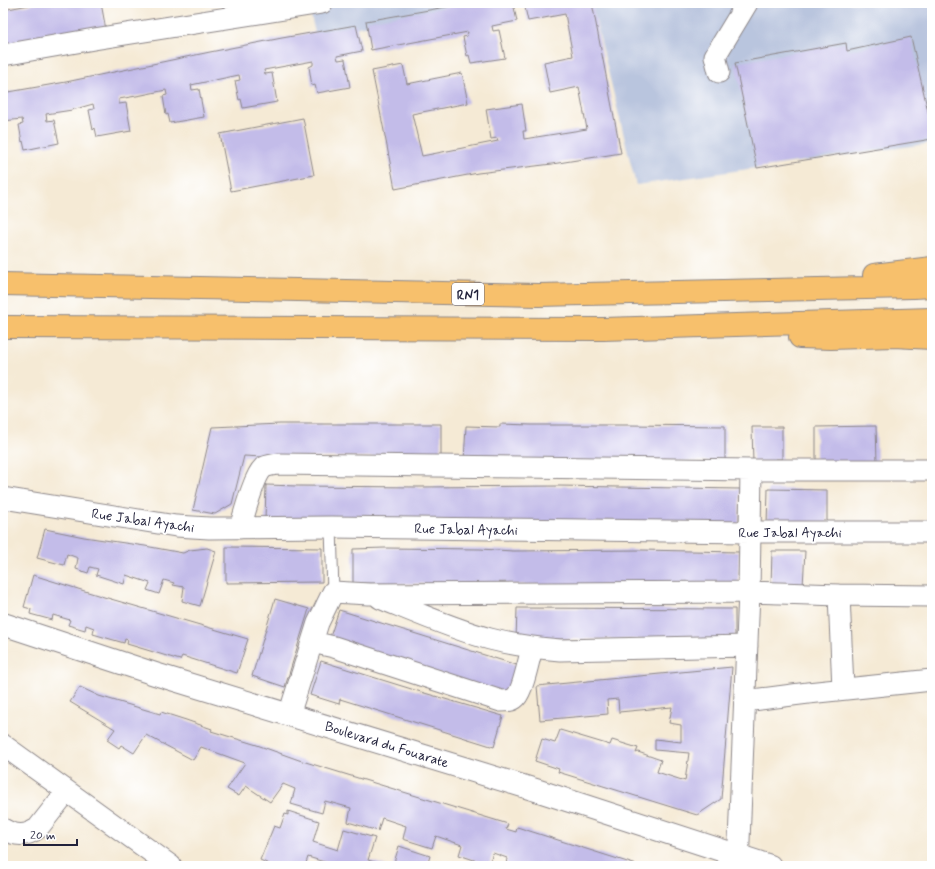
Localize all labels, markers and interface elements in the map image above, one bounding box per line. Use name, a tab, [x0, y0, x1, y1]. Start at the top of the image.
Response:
road number: RN1	[452, 283, 484, 305]
street label: Rue Jabal Ayachi	[90, 505, 195, 537]
street label: Rue Jabal Ayachi	[414, 520, 518, 540]
street label: Rue Jabal Ayachi	[738, 524, 842, 542]
street label: Boulevard du Fouarate	[323, 718, 451, 772]
scale bar	[24, 821, 77, 847]
text: 20 m	[30, 828, 56, 844]

